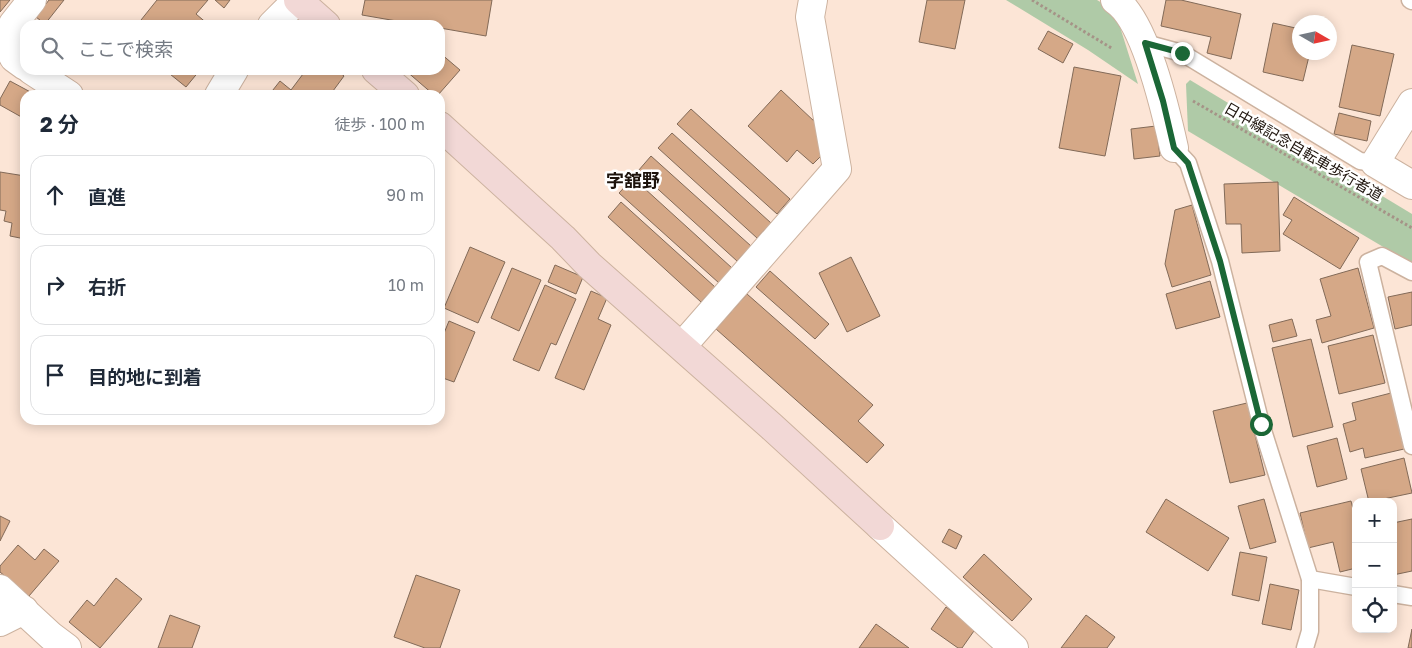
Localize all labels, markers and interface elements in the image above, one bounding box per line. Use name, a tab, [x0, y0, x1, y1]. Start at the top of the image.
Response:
north arrow	[1292, 15, 1337, 60]
search box	[20, 20, 445, 75]
icon: search	[38, 34, 66, 62]
text: ここで検索	[78, 37, 173, 60]
route end	[1171, 42, 1194, 65]
street label: 日中線記念自転車歩行者道	[1222, 98, 1386, 204]
text: 2 分	[40, 111, 79, 137]
text: 徒歩 · 100 m	[334, 114, 425, 134]
district label: 字舘野	[606, 169, 660, 191]
icon: ahead	[41, 181, 69, 209]
text: 直進	[88, 185, 126, 208]
text: 90 m	[386, 185, 424, 205]
icon: right	[41, 271, 69, 299]
text: 右折	[88, 275, 126, 298]
text: 10 m	[388, 275, 424, 295]
icon: arrive	[41, 361, 69, 389]
text: 目的地に到着	[88, 365, 202, 388]
route start	[1250, 413, 1273, 436]
map controls	[1352, 498, 1397, 633]
button: +	[1352, 498, 1397, 543]
button: −	[1352, 543, 1397, 588]
button: locate	[1352, 588, 1397, 633]

